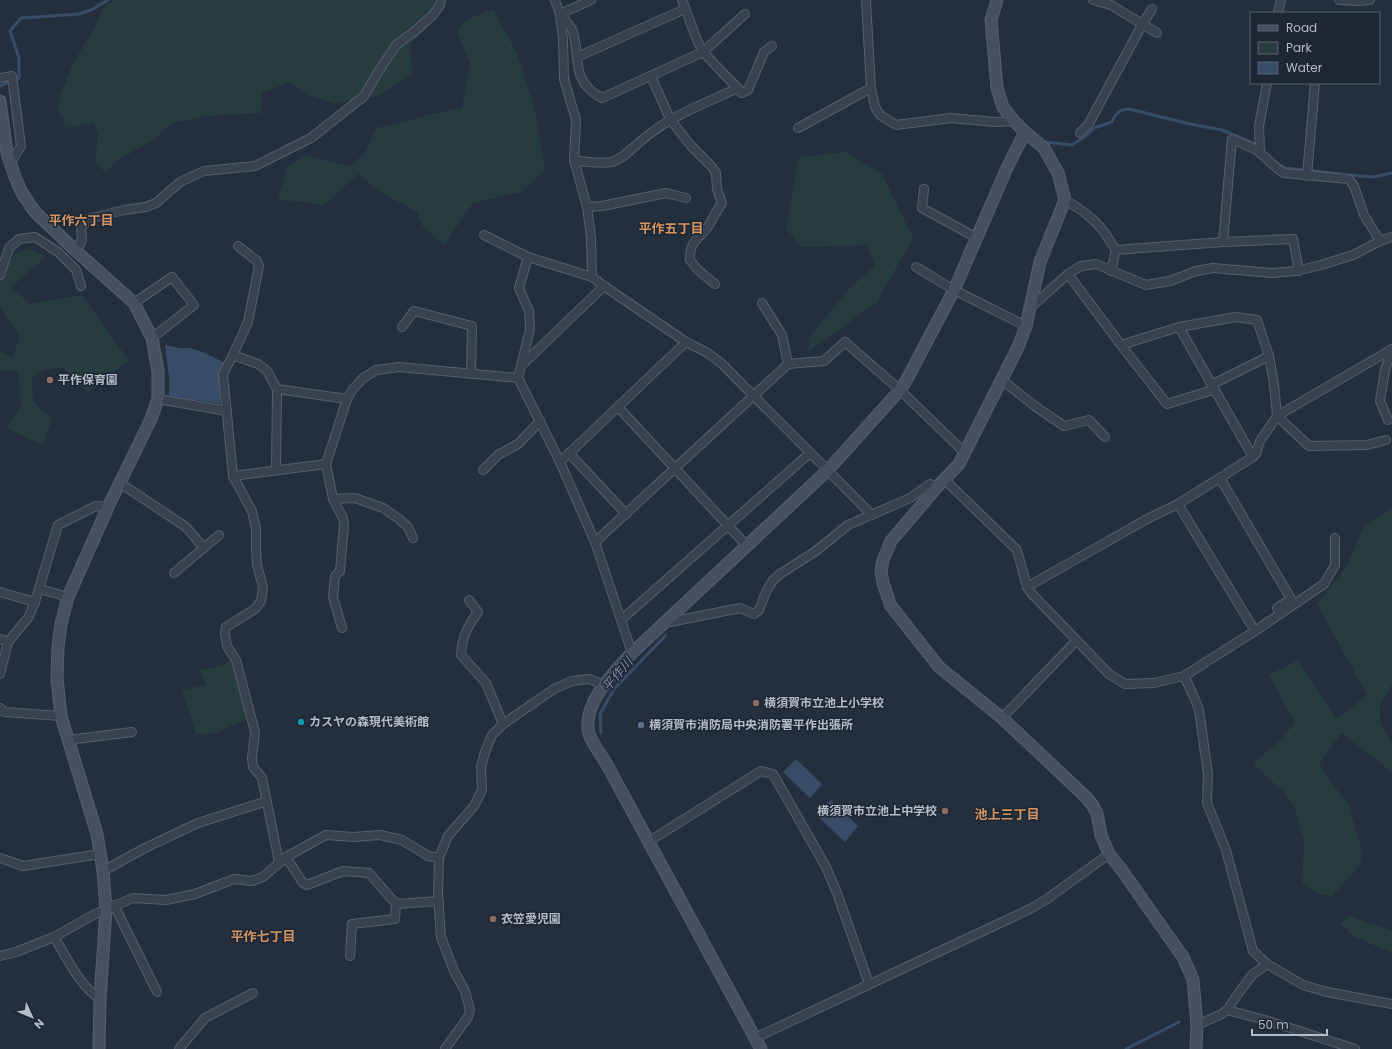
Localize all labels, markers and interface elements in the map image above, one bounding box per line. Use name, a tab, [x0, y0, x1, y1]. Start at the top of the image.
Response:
legend	[1250, 12, 1380, 84]
text: Road	[1286, 19, 1317, 36]
text: Park	[1286, 39, 1313, 56]
text: Water	[1286, 59, 1323, 76]
district label: 平作六丁目	[48, 211, 114, 230]
district label: 平作五丁目	[638, 219, 704, 238]
place label: 平作保育園	[58, 371, 118, 388]
marker: 平作保育園	[45, 375, 55, 385]
water label: 平作川	[598, 652, 638, 695]
place label: 横須賀市立池上小学校	[764, 694, 884, 711]
marker: 横須賀市立池上小学校	[751, 698, 761, 708]
place label: カスヤの森現代美術館	[309, 713, 429, 730]
place label: 横須賀市消防局中央消防署平作出張所	[649, 716, 853, 733]
marker: カスヤの森現代美術館	[296, 717, 306, 727]
marker: 横須賀市消防局中央消防署平作出張所	[636, 720, 646, 730]
place label: 横須賀市立池上中学校	[817, 802, 937, 819]
district label: 池上三丁目	[974, 805, 1040, 824]
marker: 横須賀市立池上中学校	[940, 806, 950, 816]
place label: 衣笠愛児園	[501, 910, 561, 927]
marker: 衣笠愛児園	[488, 914, 498, 924]
district label: 平作七丁目	[230, 927, 296, 946]
north arrow	[12, 997, 52, 1037]
scale bar	[1252, 1011, 1327, 1037]
text: N	[31, 1015, 48, 1032]
text: 50 m	[1258, 1016, 1289, 1033]

